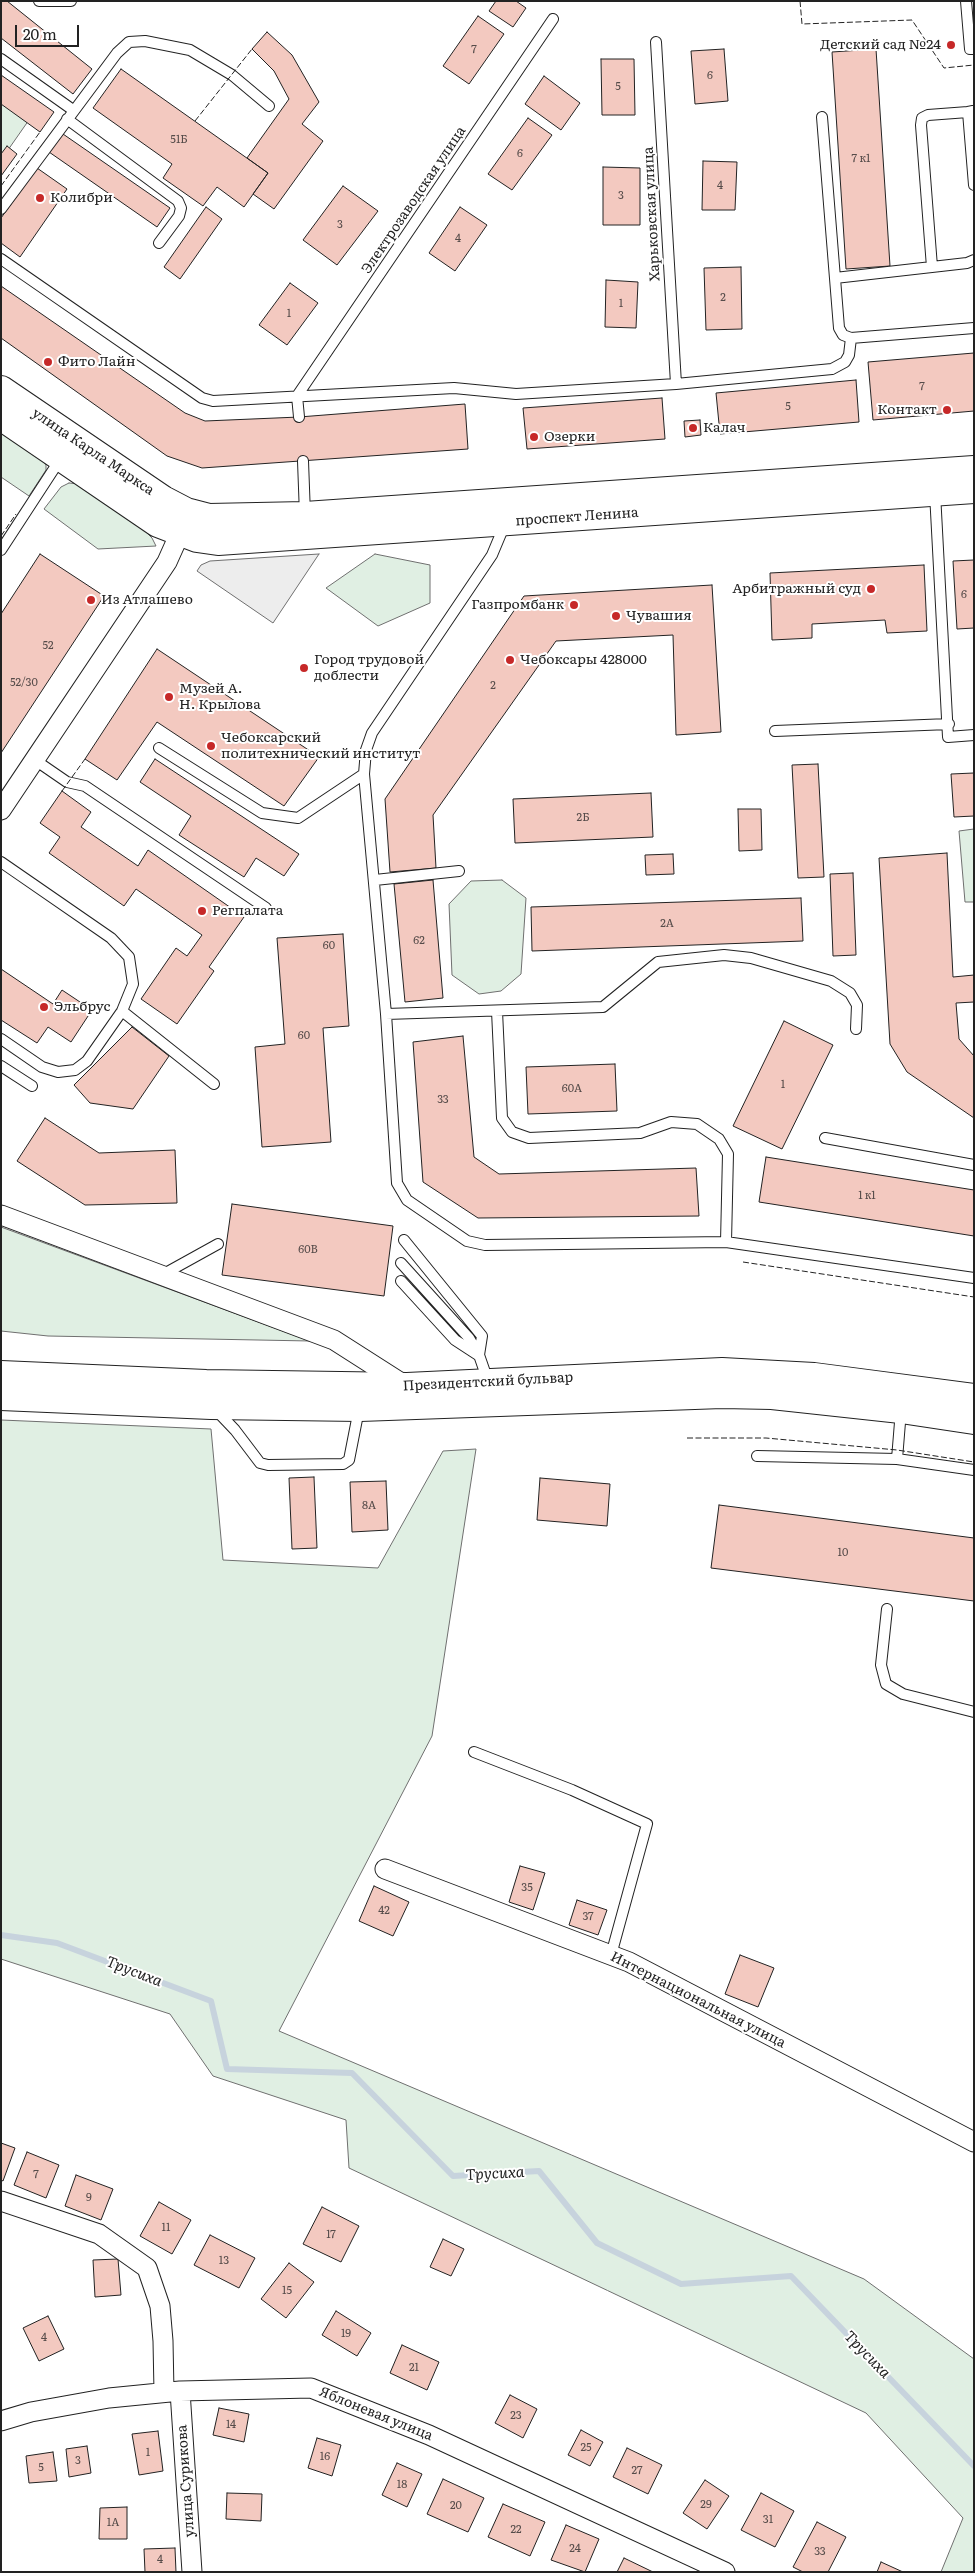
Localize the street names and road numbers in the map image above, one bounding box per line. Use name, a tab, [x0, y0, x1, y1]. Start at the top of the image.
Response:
street label: Электрозаводская улица	[358, 123, 470, 277]
street label: Харьковская улица	[640, 146, 664, 282]
street label: улица Карла Маркса	[29, 405, 157, 499]
street label: проспект Ленина	[515, 504, 639, 530]
street label: Президентский бульвар	[402, 1369, 574, 1395]
street label: Интернациональная улица	[607, 1948, 789, 2052]
street label: Яблоневая улица	[317, 2384, 435, 2444]
street label: улица Сурикова	[174, 2424, 198, 2538]

